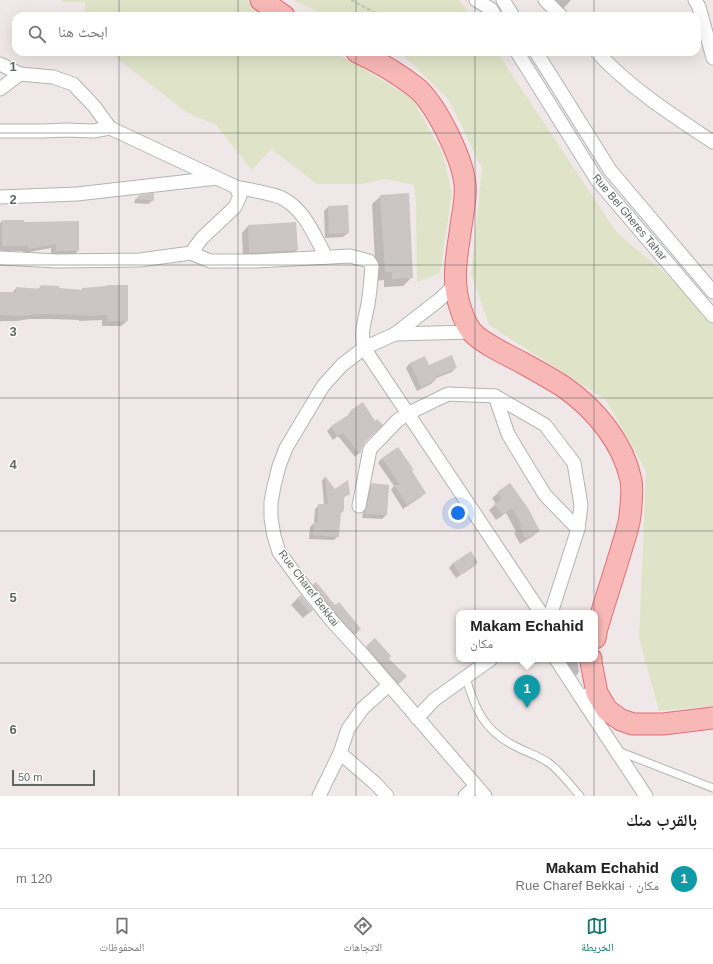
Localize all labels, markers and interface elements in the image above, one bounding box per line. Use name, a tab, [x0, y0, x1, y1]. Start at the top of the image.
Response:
search box	[12, 12, 701, 56]
icon: search	[26, 23, 48, 45]
text: ابحث هنا	[58, 23, 108, 40]
text: 1	[9, 59, 17, 74]
street label: Rue Bel Gheres Tahar	[590, 172, 670, 263]
text: 2	[9, 192, 17, 207]
text: 3	[9, 324, 17, 339]
text: 4	[9, 457, 17, 472]
your location	[448, 503, 468, 523]
street label: Rue Charef Bekkai	[276, 548, 342, 628]
text: 5	[9, 590, 17, 605]
popup	[456, 610, 598, 662]
text: Makam Echahid	[470, 617, 584, 634]
text: مكان	[470, 636, 493, 651]
pin: 1	[514, 675, 540, 708]
text: 6	[9, 722, 17, 737]
scale bar	[12, 768, 95, 787]
text: 50 m	[18, 771, 42, 783]
text: بالقرب منك	[626, 811, 697, 830]
text: Makam Echahid	[546, 859, 659, 876]
text: 120 m	[16, 871, 52, 886]
text: 1	[680, 871, 688, 886]
text: مكان · Rue Charef Bekkai	[516, 878, 659, 893]
tab: المحفوظات	[99, 915, 144, 958]
tab: الاتجاهات	[343, 915, 382, 958]
tab: الخريطة	[581, 915, 614, 958]

